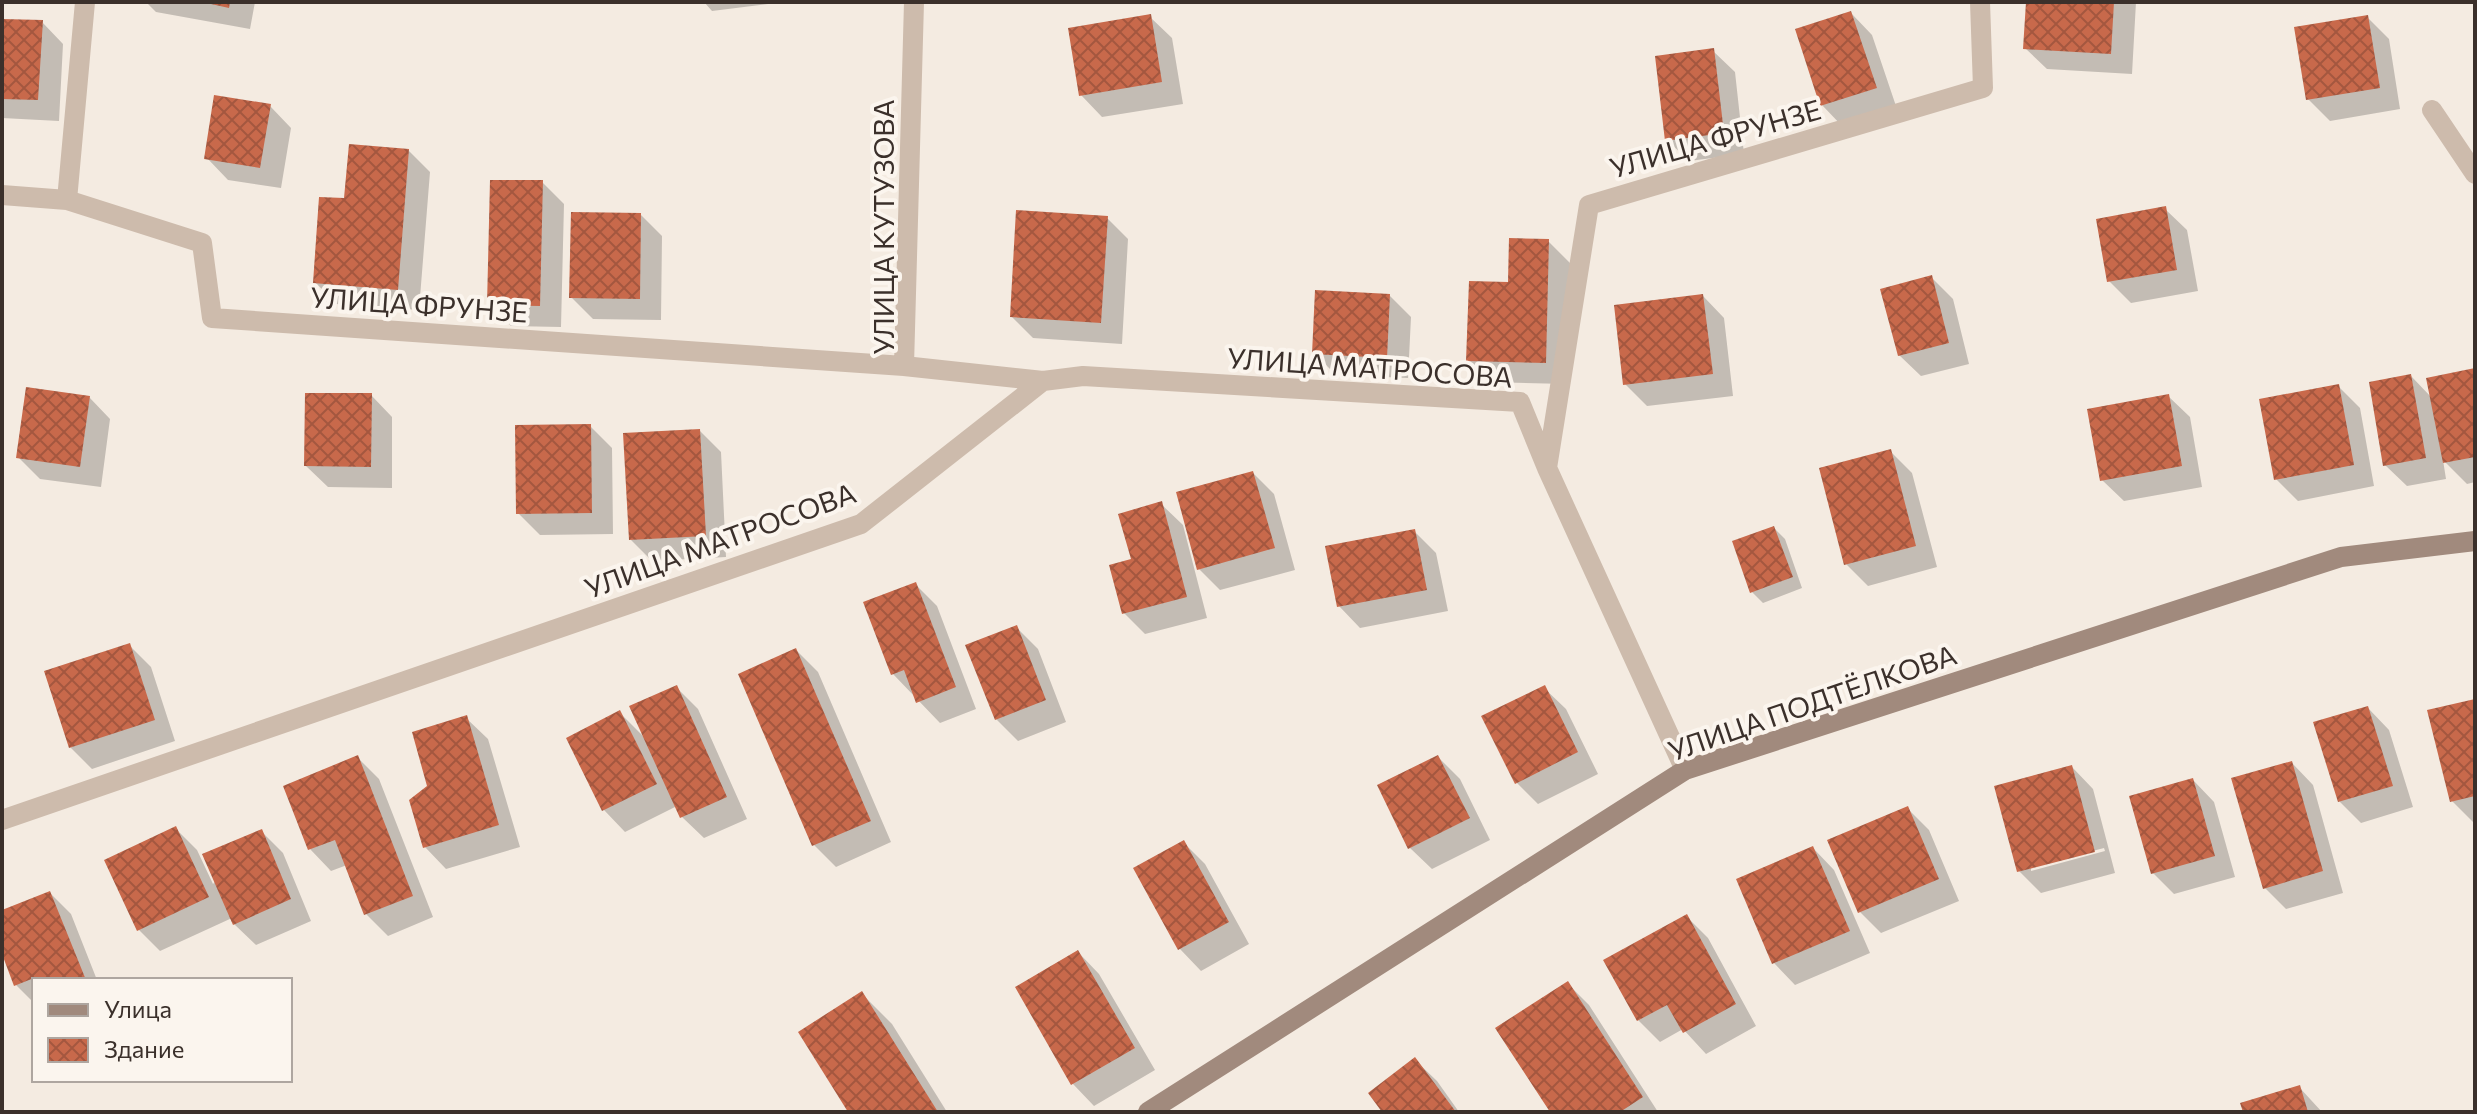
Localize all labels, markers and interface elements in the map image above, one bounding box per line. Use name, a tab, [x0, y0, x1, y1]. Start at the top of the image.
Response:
street label: УЛИЦА ФРУНЗЕ	[1605, 92, 1825, 184]
street label: УЛИЦА КУТУЗОВА	[866, 99, 900, 355]
street label: УЛИЦА ФРУНЗЕ	[309, 279, 529, 329]
street label: УЛИЦА МАТРОСОВА	[1226, 340, 1514, 394]
street label: УЛИЦА МАТРОСОВА	[580, 475, 860, 605]
street label: УЛИЦА ПОДТЁЛКОВА	[1663, 637, 1961, 767]
legend	[32, 978, 292, 1082]
text: Улица	[104, 994, 172, 1023]
text: Здание	[104, 1034, 184, 1063]

